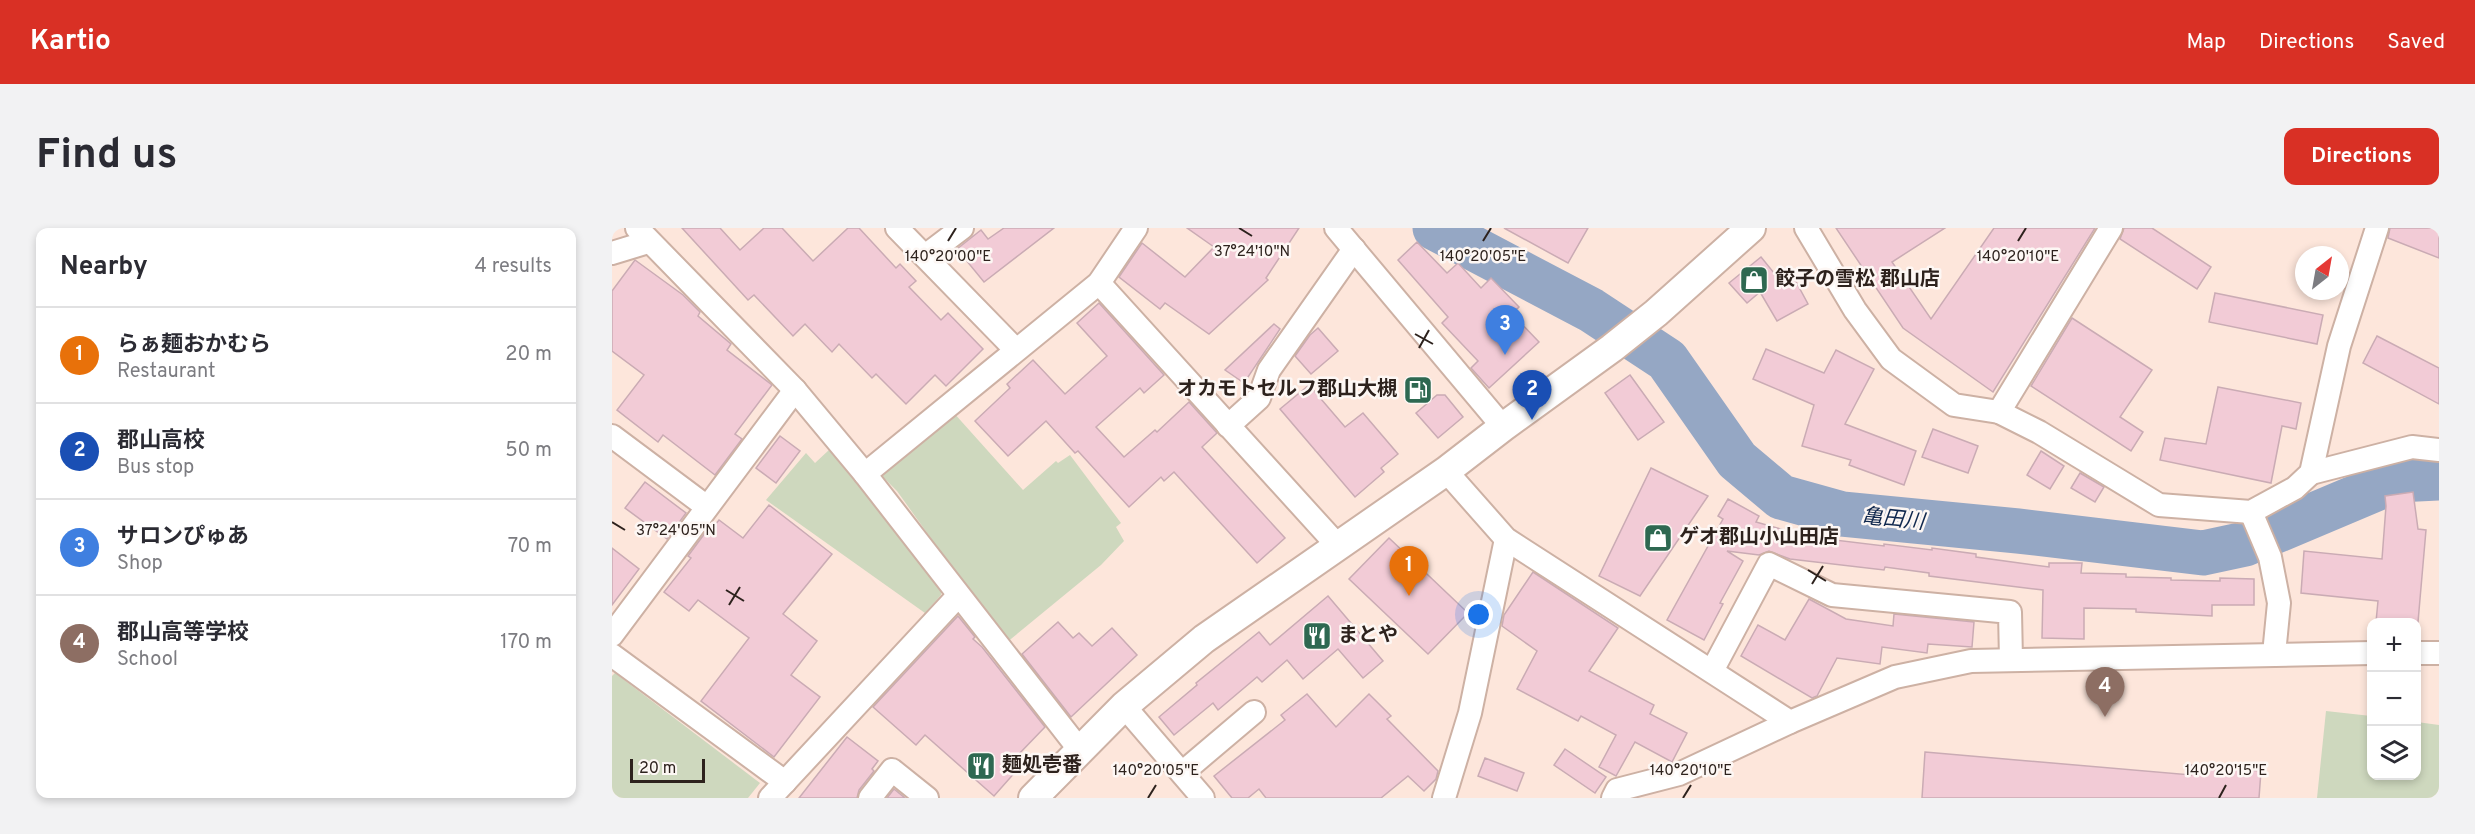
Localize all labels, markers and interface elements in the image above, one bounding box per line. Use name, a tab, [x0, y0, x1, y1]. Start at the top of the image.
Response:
text: Kartio	[30, 24, 111, 60]
text: Map	[2186, 29, 2226, 56]
text: Directions	[2259, 29, 2354, 56]
text: Saved	[2387, 29, 2445, 56]
button: Directions	[2284, 128, 2439, 185]
text: Find us	[36, 130, 177, 183]
text: 37°24'10"N	[1214, 243, 1290, 262]
north arrow	[2295, 246, 2349, 300]
text: 140°20'00"E	[905, 248, 991, 267]
text: 140°20'05"E	[1440, 248, 1526, 267]
text: 140°20'10"E	[1977, 248, 2059, 267]
text: Nearby	[60, 251, 148, 284]
text: 4 results	[475, 254, 552, 280]
shop icon: 餃子の雪松 郡山店	[1738, 264, 1770, 296]
place label: 餃子の雪松 郡山店	[1775, 267, 1940, 293]
pin: 3	[1486, 306, 1524, 355]
text: らぁ麺おかむら	[117, 332, 271, 359]
text: 1	[76, 342, 84, 368]
text: 20 m	[505, 342, 552, 368]
text: Restaurant	[117, 359, 216, 385]
pin: 2	[1512, 370, 1552, 420]
fuel station icon: オカモトセルフ郡山大槻	[1402, 374, 1434, 406]
place label: オカモトセルフ郡山大槻	[1177, 377, 1397, 403]
text: 郡山高校	[117, 428, 205, 455]
text: 2	[73, 438, 86, 464]
text: 50 m	[505, 438, 552, 464]
text: Bus stop	[117, 455, 194, 481]
water label: 亀田川	[1860, 503, 1928, 537]
text: 37°24'05"N	[636, 522, 716, 541]
shop icon: ゲオ郡山小山田店	[1642, 522, 1674, 554]
text: サロンぴゅあ	[117, 524, 249, 551]
place label: ゲオ郡山小山田店	[1679, 525, 1839, 551]
text: 3	[74, 534, 86, 560]
text: 70 m	[508, 534, 552, 560]
pin: 1	[1390, 546, 1428, 596]
text: Shop	[117, 551, 163, 577]
your location	[1464, 600, 1493, 629]
map controls	[2367, 618, 2421, 780]
button: +	[2367, 618, 2421, 672]
text: 郡山高等学校	[117, 620, 249, 647]
restaurant icon: まとや	[1301, 620, 1333, 652]
place label: まとや	[1338, 623, 1398, 649]
text: 4	[73, 630, 86, 656]
text: 170 m	[500, 630, 552, 656]
text: School	[117, 647, 178, 673]
pin: 4	[2086, 668, 2124, 717]
button: −	[2367, 672, 2421, 726]
button: layers	[2367, 726, 2421, 780]
restaurant icon: 麺処壱番	[965, 750, 997, 782]
place label: 麺処壱番	[1002, 753, 1082, 779]
scale bar	[630, 756, 705, 784]
text: 20 m	[639, 759, 676, 779]
text: 140°20'05"E	[1113, 762, 1199, 781]
text: 140°20'10"E	[1650, 762, 1732, 781]
text: 140°20'15"E	[2185, 762, 2267, 781]

